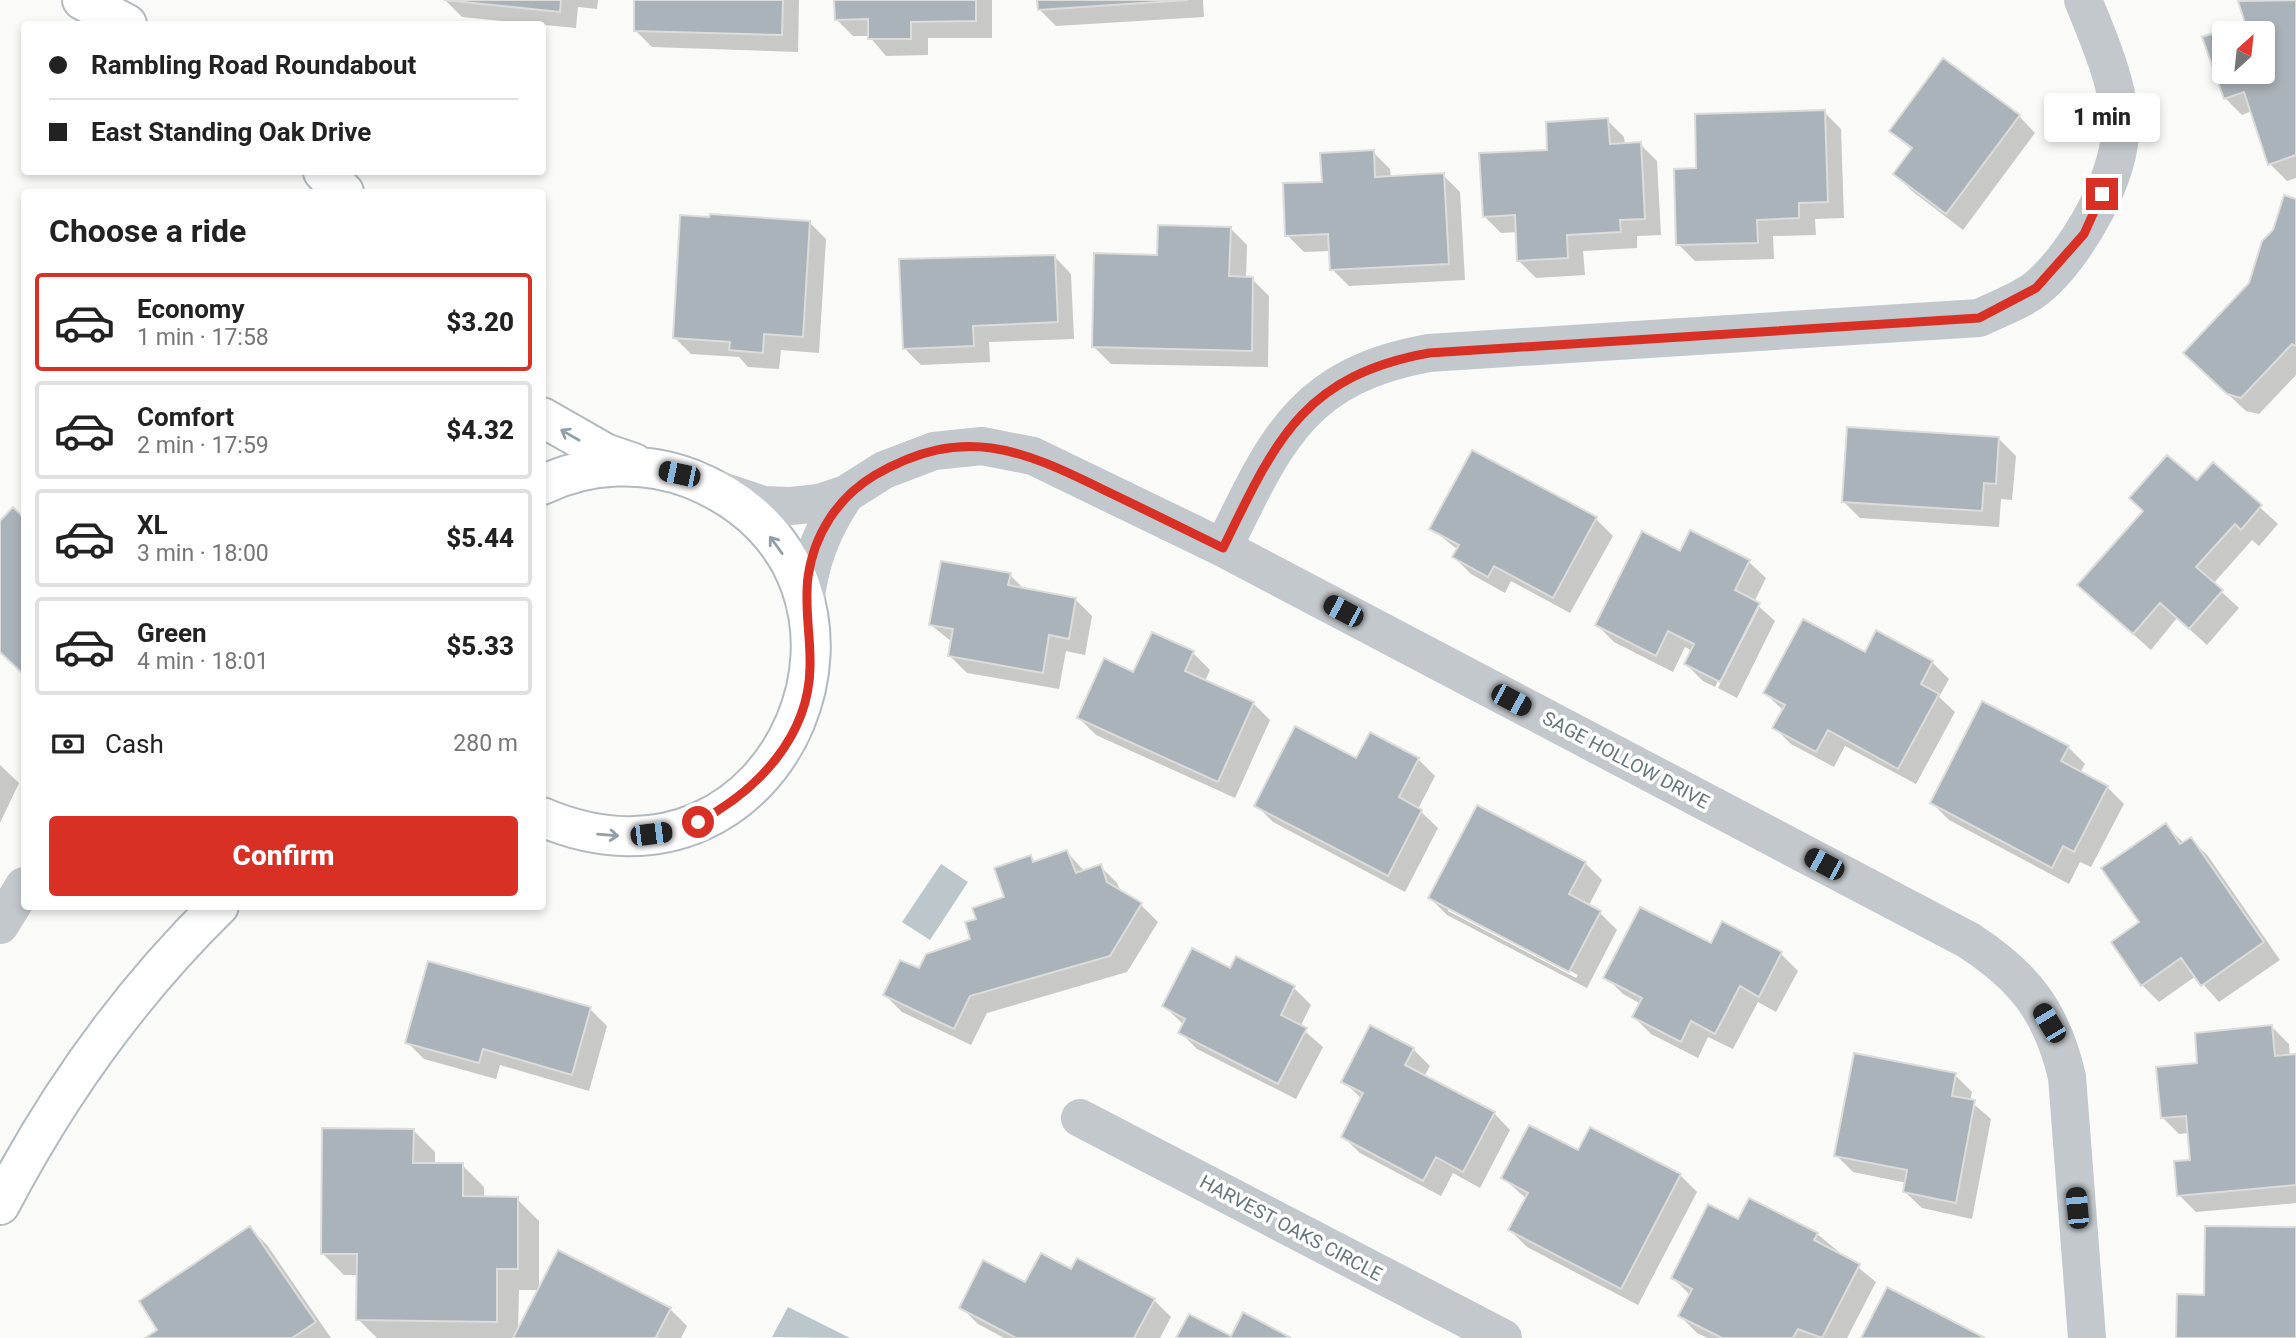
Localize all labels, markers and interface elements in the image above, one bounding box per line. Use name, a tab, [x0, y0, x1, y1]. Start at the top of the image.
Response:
north arrow	[2212, 21, 2275, 84]
map controls	[2212, 21, 2275, 84]
text: Rambling Road Roundabout	[91, 50, 416, 80]
callout: 1 min	[2044, 92, 2160, 142]
text: 1 min	[2073, 104, 2131, 131]
text: East Standing Oak Drive	[91, 117, 371, 147]
route end	[2086, 178, 2118, 210]
text: Choose a ride	[49, 212, 246, 250]
icon: car	[53, 291, 116, 354]
text: Economy	[137, 294, 244, 324]
text: $3.20	[446, 307, 514, 337]
text: 1 min · 17:58	[137, 324, 269, 351]
icon: car	[53, 399, 116, 462]
text: Comfort	[137, 402, 234, 432]
text: $4.32	[446, 415, 514, 445]
one-way arrow	[561, 428, 581, 442]
text: 2 min · 17:59	[137, 432, 269, 459]
car	[657, 459, 702, 489]
icon: car	[53, 507, 116, 570]
text: XL	[137, 510, 168, 540]
text: $5.44	[446, 523, 514, 553]
one-way arrow	[769, 536, 783, 555]
text: 3 min · 18:00	[137, 540, 269, 567]
car	[1320, 592, 1367, 630]
icon: car	[53, 615, 116, 678]
text: Green	[137, 618, 207, 648]
text: $5.33	[446, 631, 514, 661]
text: 4 min · 18:01	[137, 648, 269, 675]
car	[1488, 681, 1535, 719]
street label: SAGE HOLLOW DRIVE	[1539, 706, 1713, 814]
icon: cash	[49, 725, 87, 763]
text: Cash	[105, 729, 164, 759]
text: 280 m	[453, 730, 518, 757]
route start	[682, 806, 714, 838]
button: Confirm	[49, 816, 518, 896]
car	[629, 821, 674, 847]
one-way arrow	[596, 829, 619, 842]
car	[1801, 845, 1848, 883]
car	[2030, 1000, 2069, 1046]
street label: HARVEST OAKS CIRCLE	[1196, 1170, 1386, 1286]
car	[2065, 1186, 2090, 1230]

